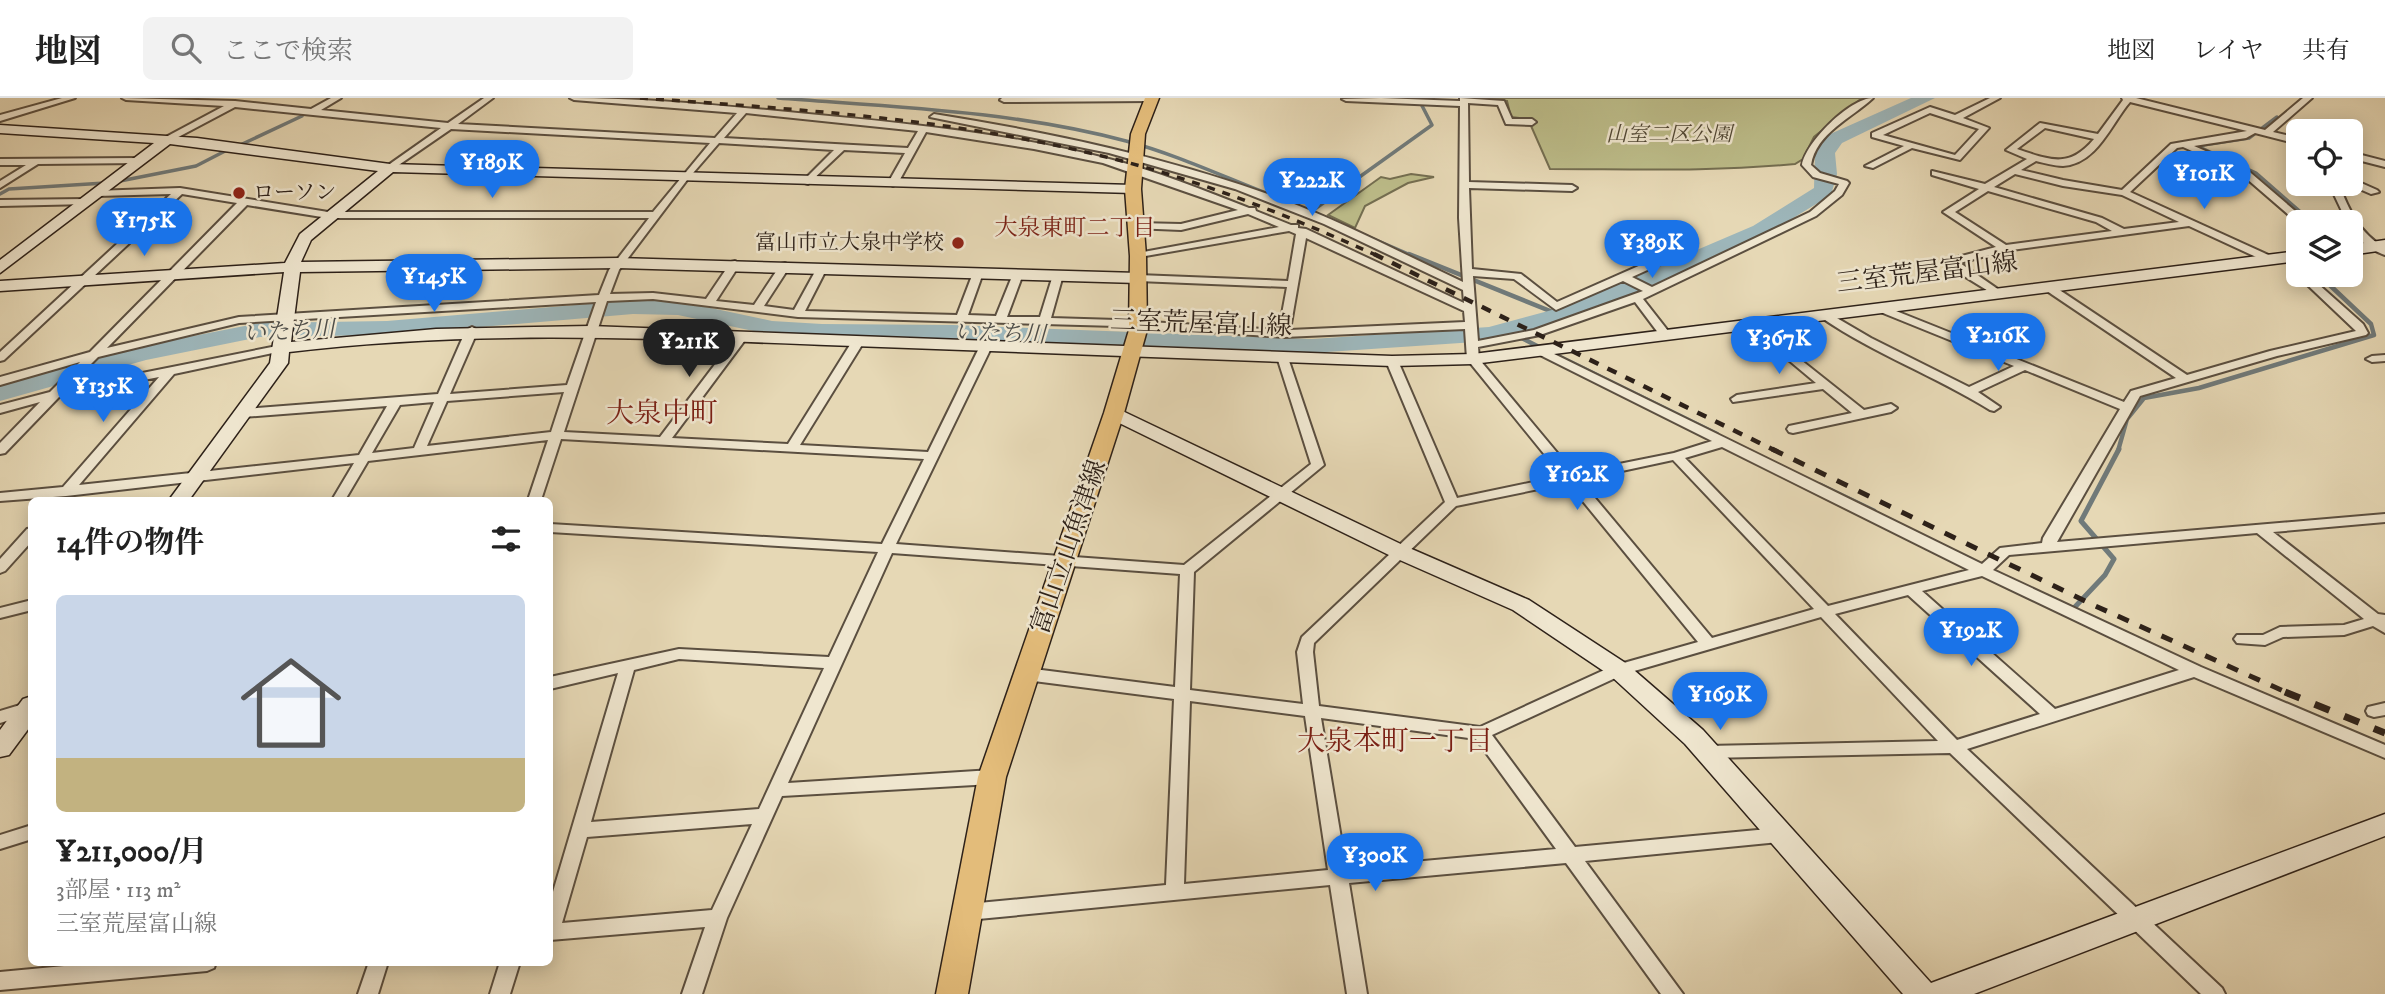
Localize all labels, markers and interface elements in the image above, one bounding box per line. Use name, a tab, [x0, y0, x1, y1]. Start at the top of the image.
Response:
search box	[143, 17, 633, 80]
icon: search	[167, 29, 205, 67]
text: 地図	[35, 32, 101, 73]
text: ここで検索	[223, 35, 353, 68]
text: 地図	[2107, 36, 2155, 66]
text: レイヤ	[2193, 36, 2264, 66]
text: 共有	[2302, 36, 2350, 66]
map controls	[2286, 119, 2363, 287]
button: locate	[2286, 119, 2363, 196]
park label: 山室二区公園	[1606, 122, 1735, 148]
pin: ¥189K	[443, 140, 541, 200]
text: ¥189K	[460, 148, 524, 177]
pin: ¥101K	[2155, 152, 2253, 211]
pin: ¥222K	[1263, 158, 1361, 218]
text: ¥101K	[2174, 159, 2234, 188]
text: ¥222K	[1279, 166, 1345, 195]
place label: ローソン	[253, 180, 336, 206]
marker: ローソン	[231, 185, 247, 201]
pin: ¥175K	[95, 198, 193, 258]
text: ¥175K	[112, 206, 176, 235]
button: layers	[2286, 210, 2363, 287]
district label: 大泉東町二丁目	[995, 214, 1156, 243]
pin: ¥389K	[1603, 220, 1701, 280]
text: ¥389K	[1620, 228, 1684, 257]
place label: 富山市立大泉中学校	[755, 230, 944, 256]
marker: 富山市立大泉中学校	[950, 235, 966, 251]
street label: 三室荒屋富山線	[1835, 246, 2019, 300]
pin: ¥145K	[385, 254, 483, 314]
text: ¥145K	[402, 262, 466, 291]
street label: 三室荒屋富山線	[1109, 304, 1293, 344]
pin: ¥216K	[1949, 314, 2047, 373]
water label: いたち川	[242, 315, 339, 349]
pin: ¥367K	[1730, 316, 1828, 376]
water label: いたち川	[954, 318, 1049, 350]
pin: ¥211K	[640, 320, 738, 379]
text: ¥216K	[1966, 321, 2030, 350]
text: ¥367K	[1747, 324, 1811, 353]
text: ¥211K	[659, 327, 719, 356]
pin: ¥135K	[54, 364, 152, 424]
text: ¥135K	[73, 372, 133, 401]
district label: 大泉中町	[606, 396, 718, 431]
pin: ¥162K	[1528, 452, 1626, 512]
street label: 富山立山魚津線	[1024, 456, 1114, 638]
text: ¥162K	[1545, 460, 1609, 489]
icon: filters	[487, 520, 525, 558]
text: 14件の物件	[56, 525, 204, 562]
pin: ¥192K	[1922, 608, 2020, 668]
text: ¥192K	[1940, 616, 2002, 645]
icon: home	[228, 640, 354, 766]
pin: ¥169K	[1671, 672, 1769, 732]
text: ¥169K	[1688, 680, 1752, 709]
district label: 大泉本町一丁目	[1297, 724, 1493, 759]
text: ¥211,000/月	[56, 834, 208, 871]
pin: ¥300K	[1326, 834, 1424, 893]
text: ¥300K	[1343, 841, 1407, 870]
text: 3部屋 · 113 m²	[56, 876, 180, 905]
text: 三室荒屋富山線	[56, 910, 217, 939]

